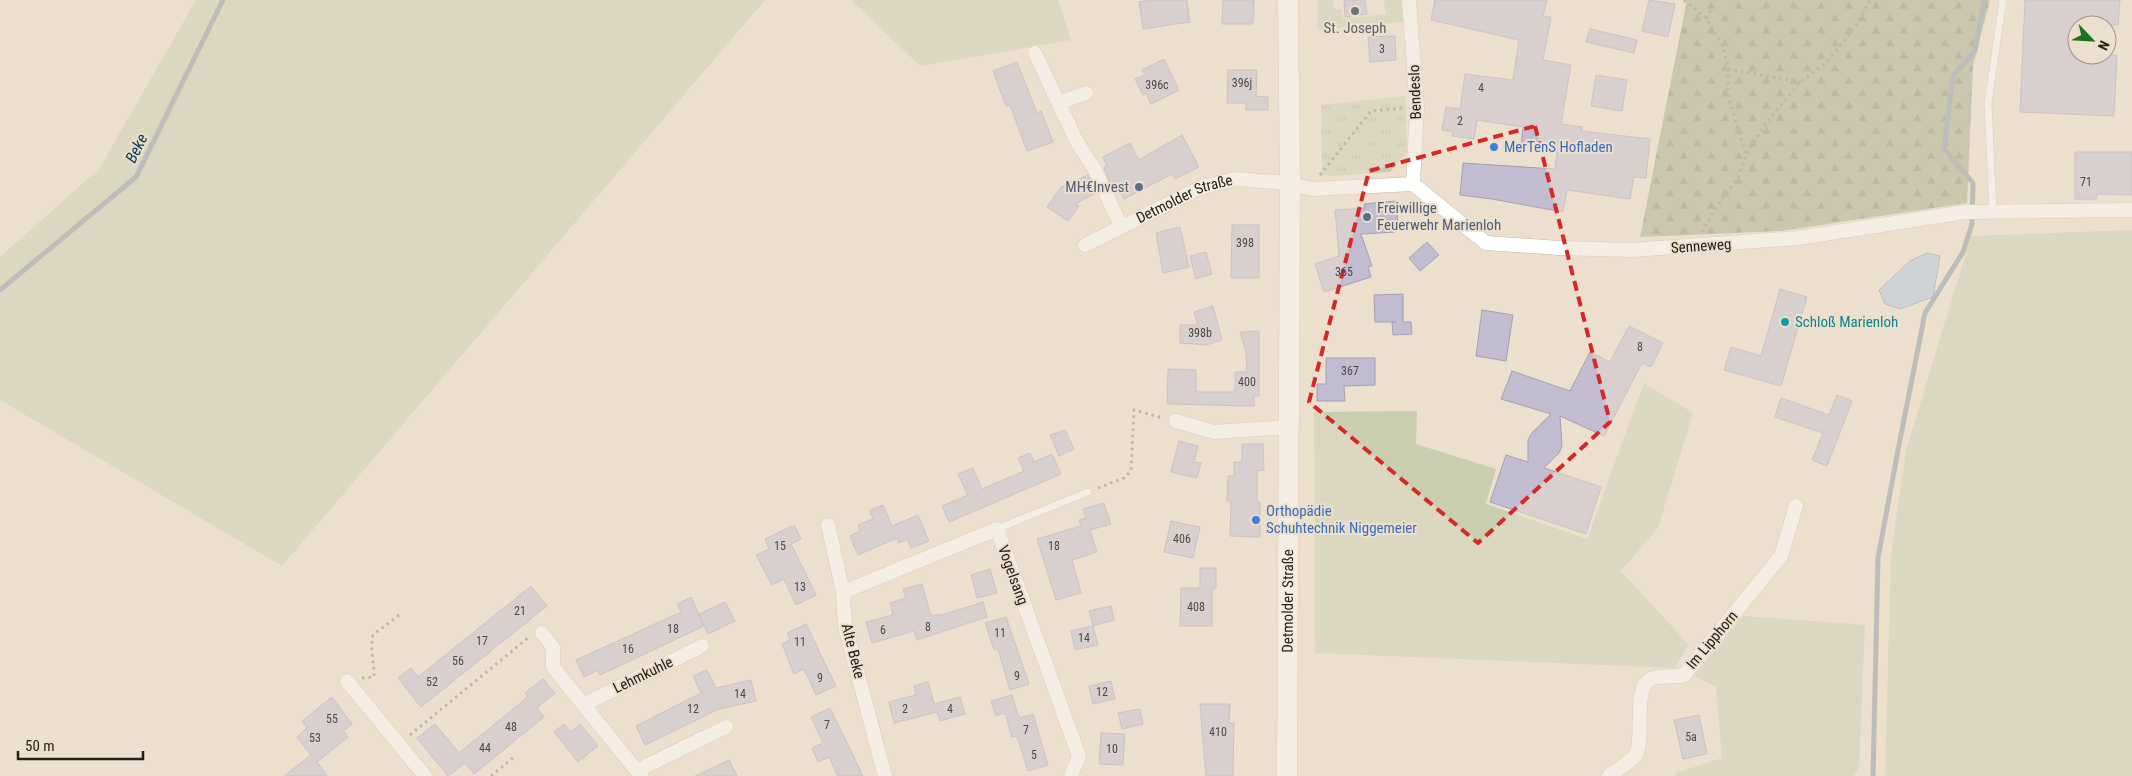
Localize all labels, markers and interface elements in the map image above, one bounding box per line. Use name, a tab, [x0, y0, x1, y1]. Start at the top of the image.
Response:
marker: St. Joseph	[1349, 5, 1361, 17]
north arrow	[2067, 15, 2117, 65]
place label: St. Joseph	[1324, 19, 1386, 37]
text: N	[2095, 38, 2113, 53]
house number: 3	[1379, 42, 1385, 56]
street label: Bendeslo	[1405, 64, 1425, 120]
house number: 396j	[1232, 76, 1252, 90]
house number: 396c	[1145, 78, 1169, 92]
house number: 4	[1478, 81, 1484, 95]
house number: 2	[1457, 114, 1463, 128]
water label: Beke	[121, 131, 152, 166]
place label: MerTenS Hofladen	[1504, 138, 1613, 156]
marker: MerTenS Hofladen	[1488, 141, 1500, 153]
street label: Detmolder Straße	[1133, 171, 1234, 227]
house number: 71	[2080, 175, 2092, 189]
place label: MH€Invest	[1065, 178, 1129, 196]
marker: MH€Invest	[1133, 181, 1145, 193]
place label: Freiwillige Feuerwehr Marienloh	[1377, 199, 1501, 234]
marker: Freiwillige Feuerwehr Marienloh	[1361, 211, 1373, 223]
street label: Senneweg	[1670, 235, 1732, 257]
house number: 398	[1236, 236, 1254, 250]
house number: 365	[1335, 265, 1353, 279]
place label: Schloß Marienloh	[1795, 313, 1898, 331]
marker: Schloß Marienloh	[1779, 316, 1791, 328]
house number: 398b	[1188, 326, 1212, 340]
house number: 8	[1637, 340, 1643, 354]
house number: 367	[1341, 364, 1359, 378]
house number: 400	[1238, 375, 1256, 389]
place label: Orthopädie Schuhtechnik Niggemeier	[1266, 502, 1417, 537]
marker: Orthopädie Schuhtechnik Niggemeier	[1250, 514, 1262, 526]
house number: 406	[1173, 532, 1191, 546]
house number: 15	[774, 539, 786, 553]
house number: 18	[1048, 539, 1060, 553]
street label: Vogelsang	[994, 543, 1032, 607]
street label: Detmolder Straße	[1279, 549, 1297, 653]
house number: 13	[794, 580, 806, 594]
house number: 408	[1187, 600, 1205, 614]
house number: 21	[514, 604, 526, 618]
street label: Im Lipphorn	[1682, 607, 1742, 673]
house number: 8	[925, 620, 931, 634]
house number: 18	[667, 622, 679, 636]
street label: Alte Beke	[838, 622, 868, 680]
house number: 6	[880, 623, 886, 637]
house number: 11	[994, 626, 1006, 640]
house number: 14	[1078, 631, 1090, 645]
house number: 17	[476, 634, 488, 648]
house number: 11	[794, 635, 806, 649]
house number: 16	[622, 642, 634, 656]
street label: Lehmkuhle	[610, 653, 676, 697]
house number: 56	[452, 654, 464, 668]
house number: 9	[1014, 669, 1020, 683]
house number: 9	[817, 671, 823, 685]
house number: 52	[426, 675, 438, 689]
house number: 12	[1096, 685, 1108, 699]
house number: 14	[734, 687, 746, 701]
house number: 12	[687, 702, 699, 716]
house number: 2	[902, 702, 908, 716]
house number: 4	[947, 702, 953, 716]
house number: 55	[326, 712, 338, 726]
house number: 7	[824, 718, 830, 732]
house number: 48	[505, 720, 517, 734]
house number: 7	[1023, 723, 1029, 737]
house number: 410	[1209, 725, 1227, 739]
scale bar	[18, 728, 142, 760]
house number: 5a	[1685, 730, 1697, 744]
house number: 53	[309, 731, 321, 745]
text: 50 m	[25, 737, 55, 755]
house number: 44	[479, 741, 491, 755]
house number: 10	[1106, 742, 1118, 756]
house number: 5	[1031, 748, 1037, 762]

